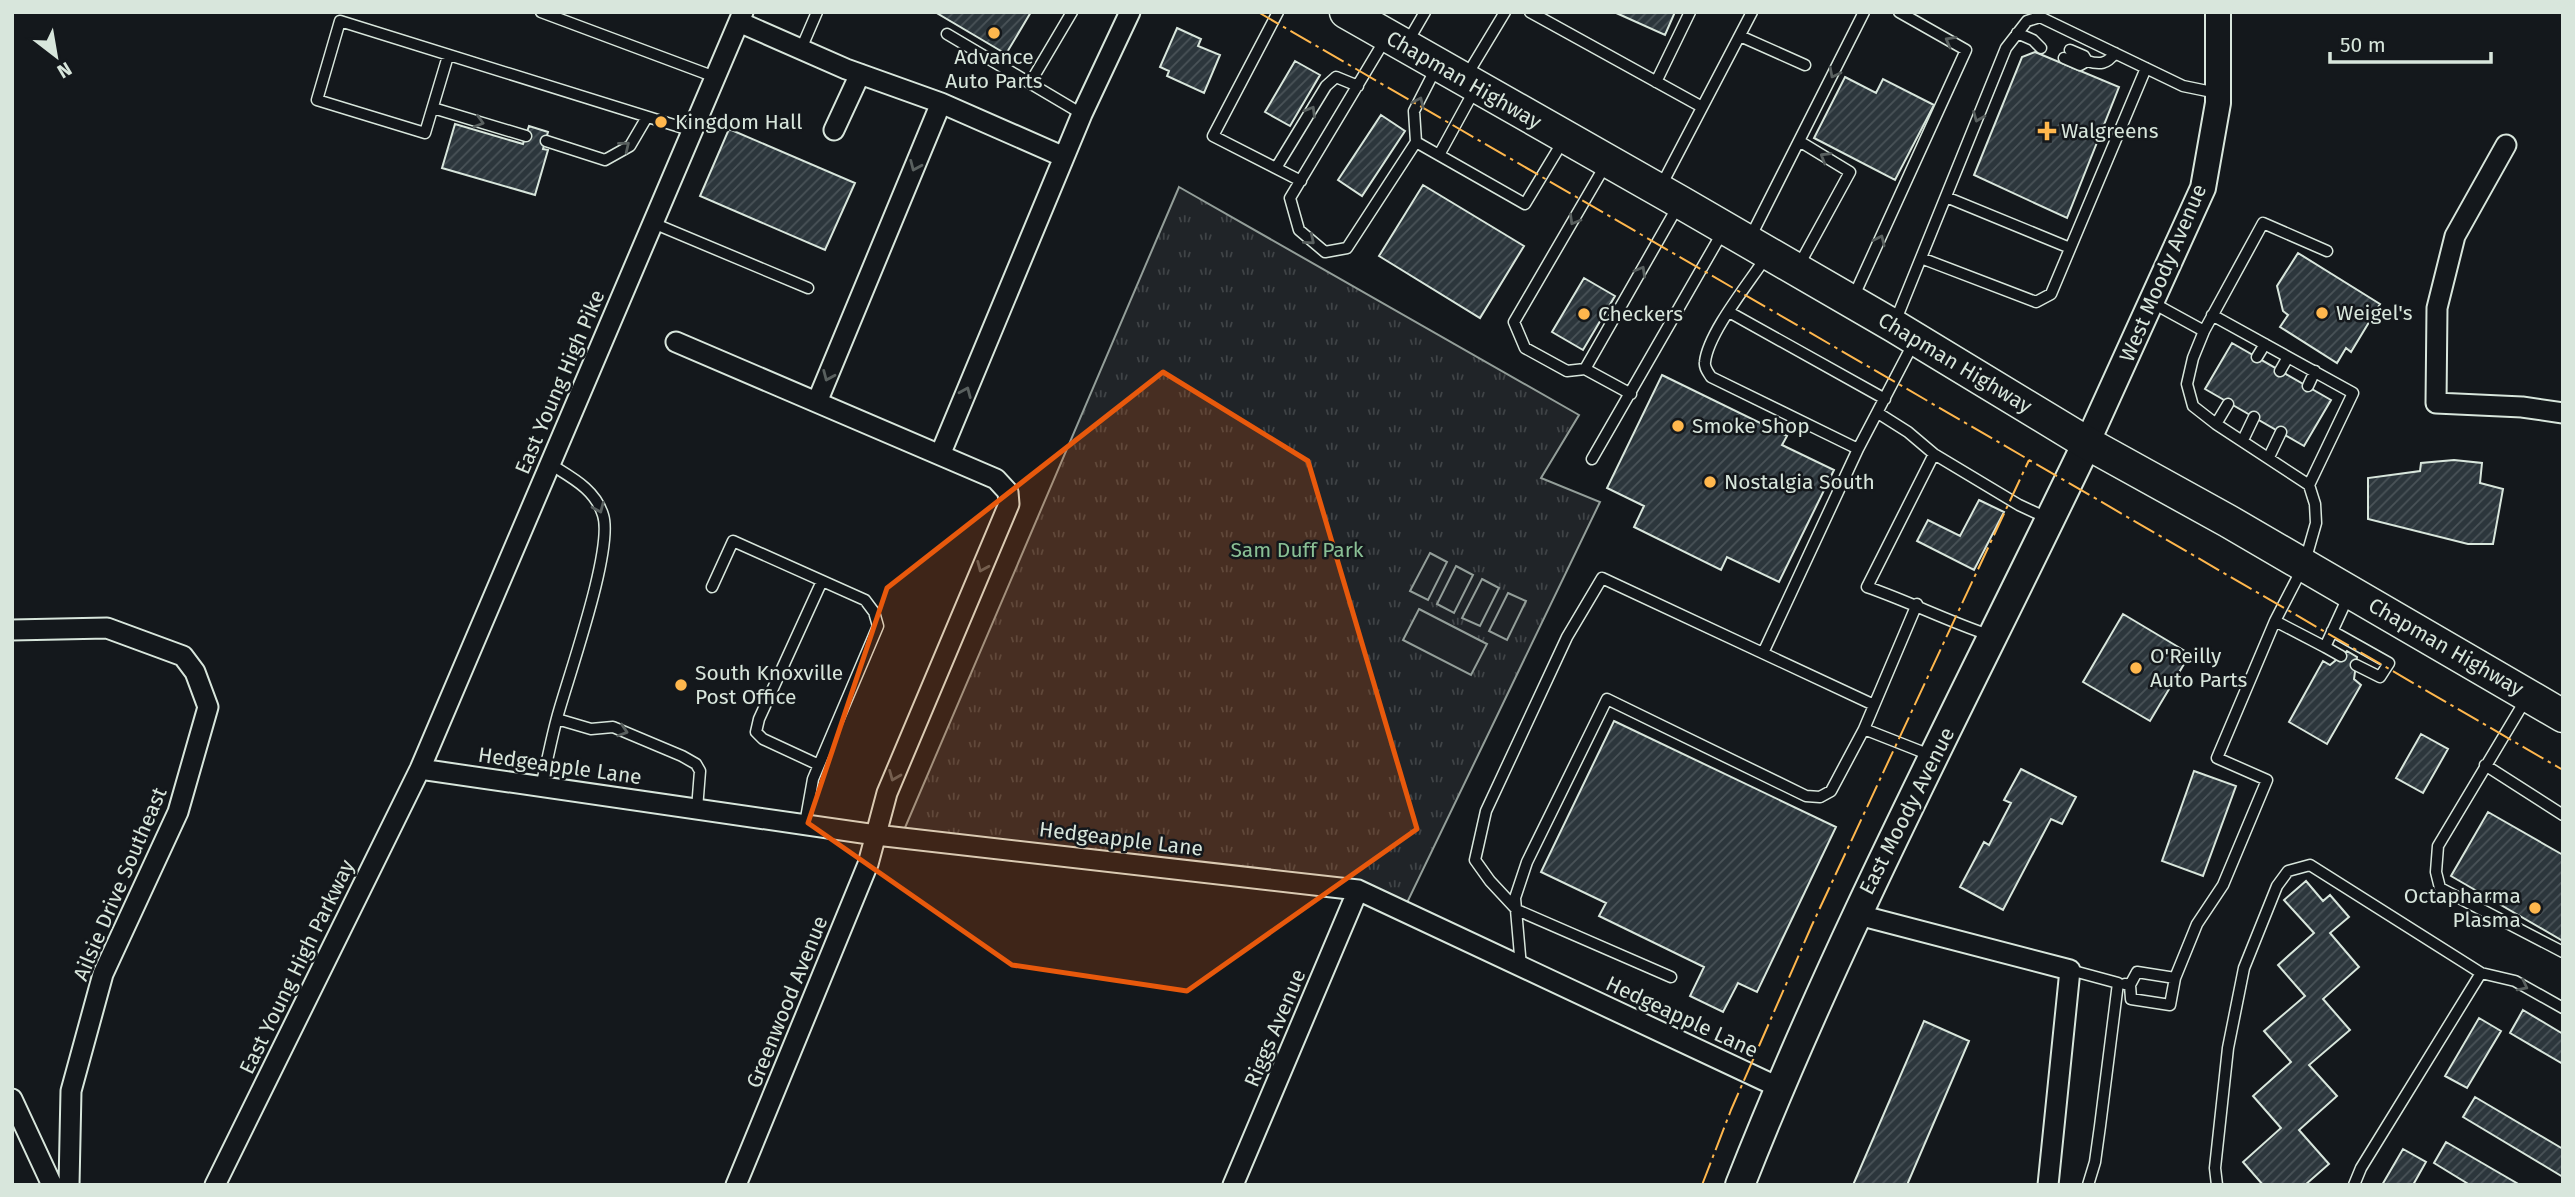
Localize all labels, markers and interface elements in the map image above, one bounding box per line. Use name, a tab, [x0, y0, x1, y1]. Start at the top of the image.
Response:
north arrow	[21, 21, 91, 91]
scale bar	[2330, 21, 2491, 65]
marker: Advance Auto Parts	[986, 25, 1002, 41]
street label: Chapman Highway	[1382, 25, 1547, 135]
text: 50 m	[2340, 32, 2386, 58]
one-way arrow	[1944, 36, 1957, 49]
place label: Advance Auto Parts	[945, 44, 1043, 94]
text: N	[53, 57, 76, 83]
one-way arrow	[1828, 66, 1842, 78]
one-way arrow	[1411, 97, 1425, 109]
one-way arrow	[1302, 105, 1315, 118]
place label: Kingdom Hall	[675, 109, 802, 135]
one-way arrow	[1973, 110, 1987, 122]
one-way arrow	[473, 114, 485, 129]
marker: Kingdom Hall	[653, 114, 669, 130]
place label: Walgreens	[2061, 118, 2159, 144]
marker: Walgreens	[2039, 123, 2055, 139]
one-way arrow	[617, 142, 630, 155]
one-way arrow	[1820, 152, 1832, 165]
one-way arrow	[909, 159, 923, 172]
street label: West Moody Avenue	[2114, 180, 2212, 366]
one-way arrow	[1569, 212, 1582, 225]
one-way arrow	[1302, 232, 1315, 244]
one-way arrow	[1872, 235, 1886, 247]
one-way arrow	[1633, 265, 1646, 278]
street label: East Young High Pike	[509, 286, 611, 478]
place label: Weigel's	[2336, 300, 2413, 326]
place label: Checkers	[1598, 301, 1683, 327]
marker: Weigel's	[2314, 305, 2330, 321]
marker: Checkers	[1576, 306, 1592, 322]
street label: Chapman Highway	[1873, 307, 2037, 419]
one-way arrow	[822, 370, 836, 382]
one-way arrow	[958, 386, 972, 399]
place label: Smoke Shop	[1692, 413, 1810, 439]
marker: Smoke Shop	[1670, 418, 1686, 434]
place label: Nostalgia South	[1724, 469, 1875, 495]
marker: Nostalgia South	[1702, 474, 1718, 490]
one-way arrow	[591, 501, 605, 514]
park label: Sam Duff Park	[1230, 537, 1364, 563]
one-way arrow	[976, 559, 990, 572]
street label: Chapman Highway	[2364, 592, 2529, 702]
place label: O'Reilly Auto Parts	[2150, 643, 2248, 693]
place label: South Knoxville Post Office	[695, 660, 843, 710]
marker: O'Reilly Auto Parts	[2128, 660, 2144, 676]
marker: South Knoxville Post Office	[673, 677, 689, 693]
one-way arrow	[617, 723, 629, 737]
street label: East Moody Avenue	[1854, 723, 1960, 899]
street label: Hedgeapple Lane	[477, 742, 643, 790]
one-way arrow	[889, 770, 903, 782]
street label: Ailsie Drive Southeast	[68, 783, 173, 984]
street label: Hedgeapple Lane	[1038, 816, 1204, 862]
street label: East Young High Parkway	[234, 855, 361, 1078]
place label: Octapharma Plasma	[2404, 883, 2521, 933]
marker: Octapharma Plasma	[2527, 900, 2543, 916]
street label: Greenwood Avenue	[741, 912, 833, 1092]
street label: Riggs Avenue	[1239, 965, 1311, 1091]
street label: Hedgeapple Lane	[1602, 970, 1762, 1064]
one-way arrow	[2516, 978, 2529, 991]

